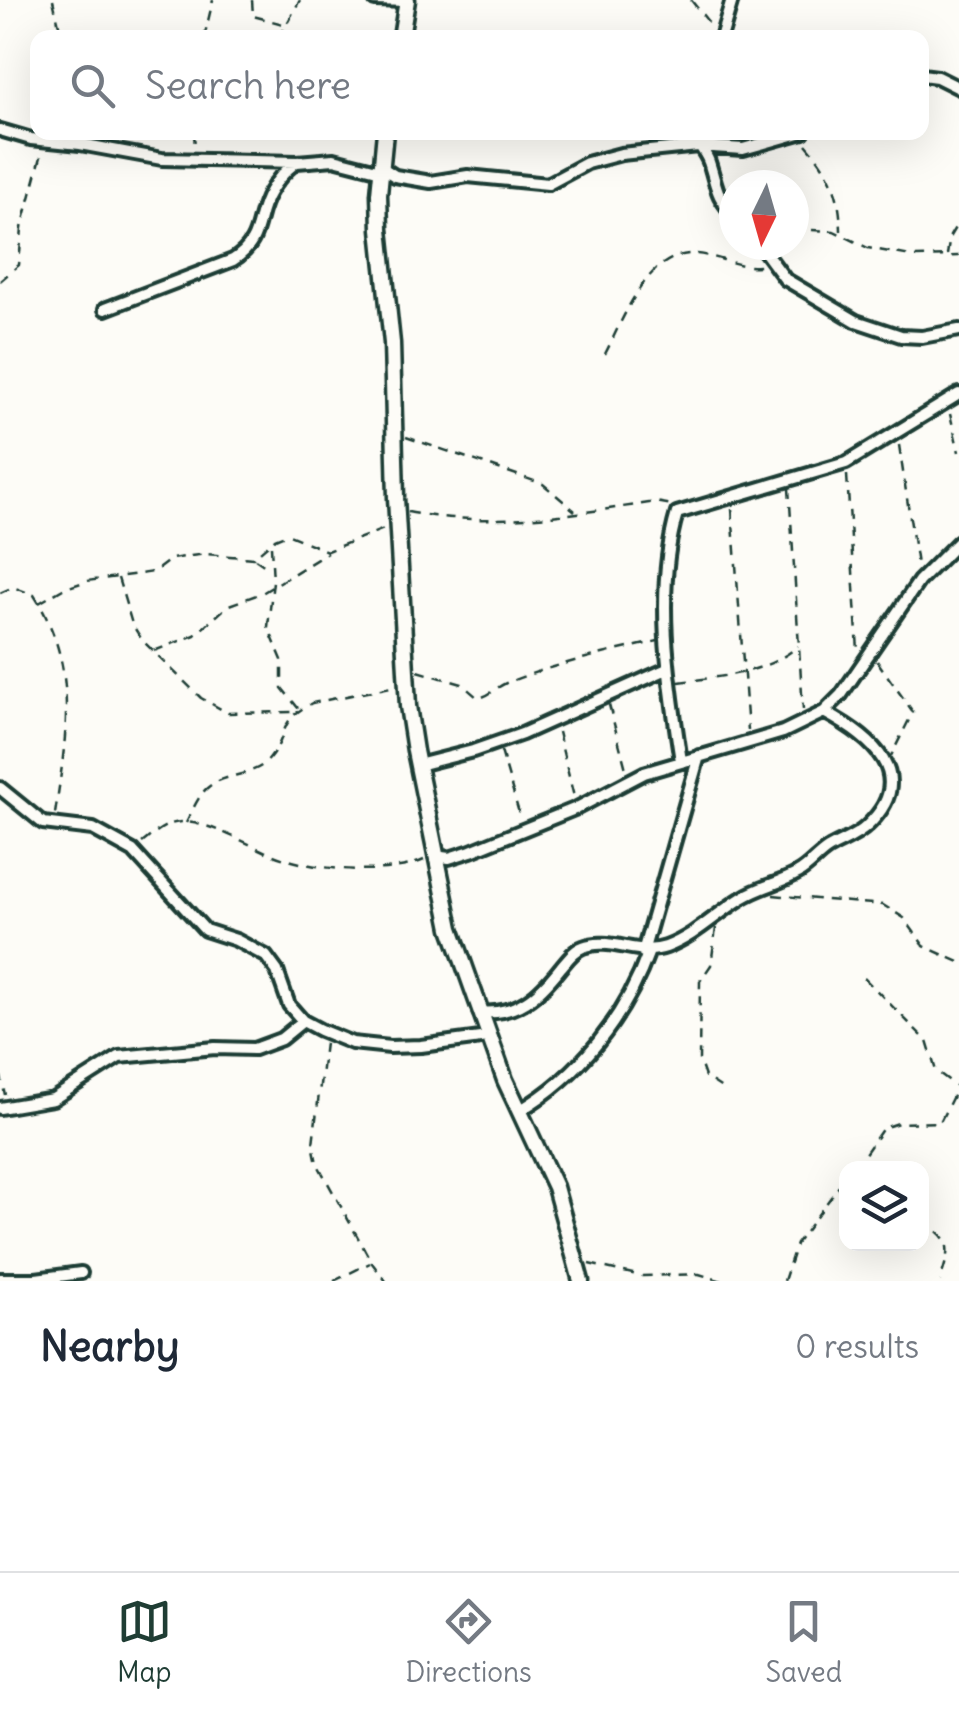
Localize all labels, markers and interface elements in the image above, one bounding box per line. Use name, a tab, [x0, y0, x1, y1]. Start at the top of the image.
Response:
search box	[30, 30, 929, 140]
icon: search	[65, 58, 120, 113]
text: Search here	[145, 62, 351, 109]
north arrow	[719, 170, 809, 260]
map controls	[839, 1161, 929, 1251]
button: layers	[839, 1161, 929, 1251]
text: Nearby	[40, 1320, 179, 1372]
text: 0 results	[795, 1326, 919, 1367]
tab: Map	[117, 1594, 172, 1690]
tab: Directions	[405, 1594, 532, 1690]
tab: Saved	[765, 1594, 842, 1690]

